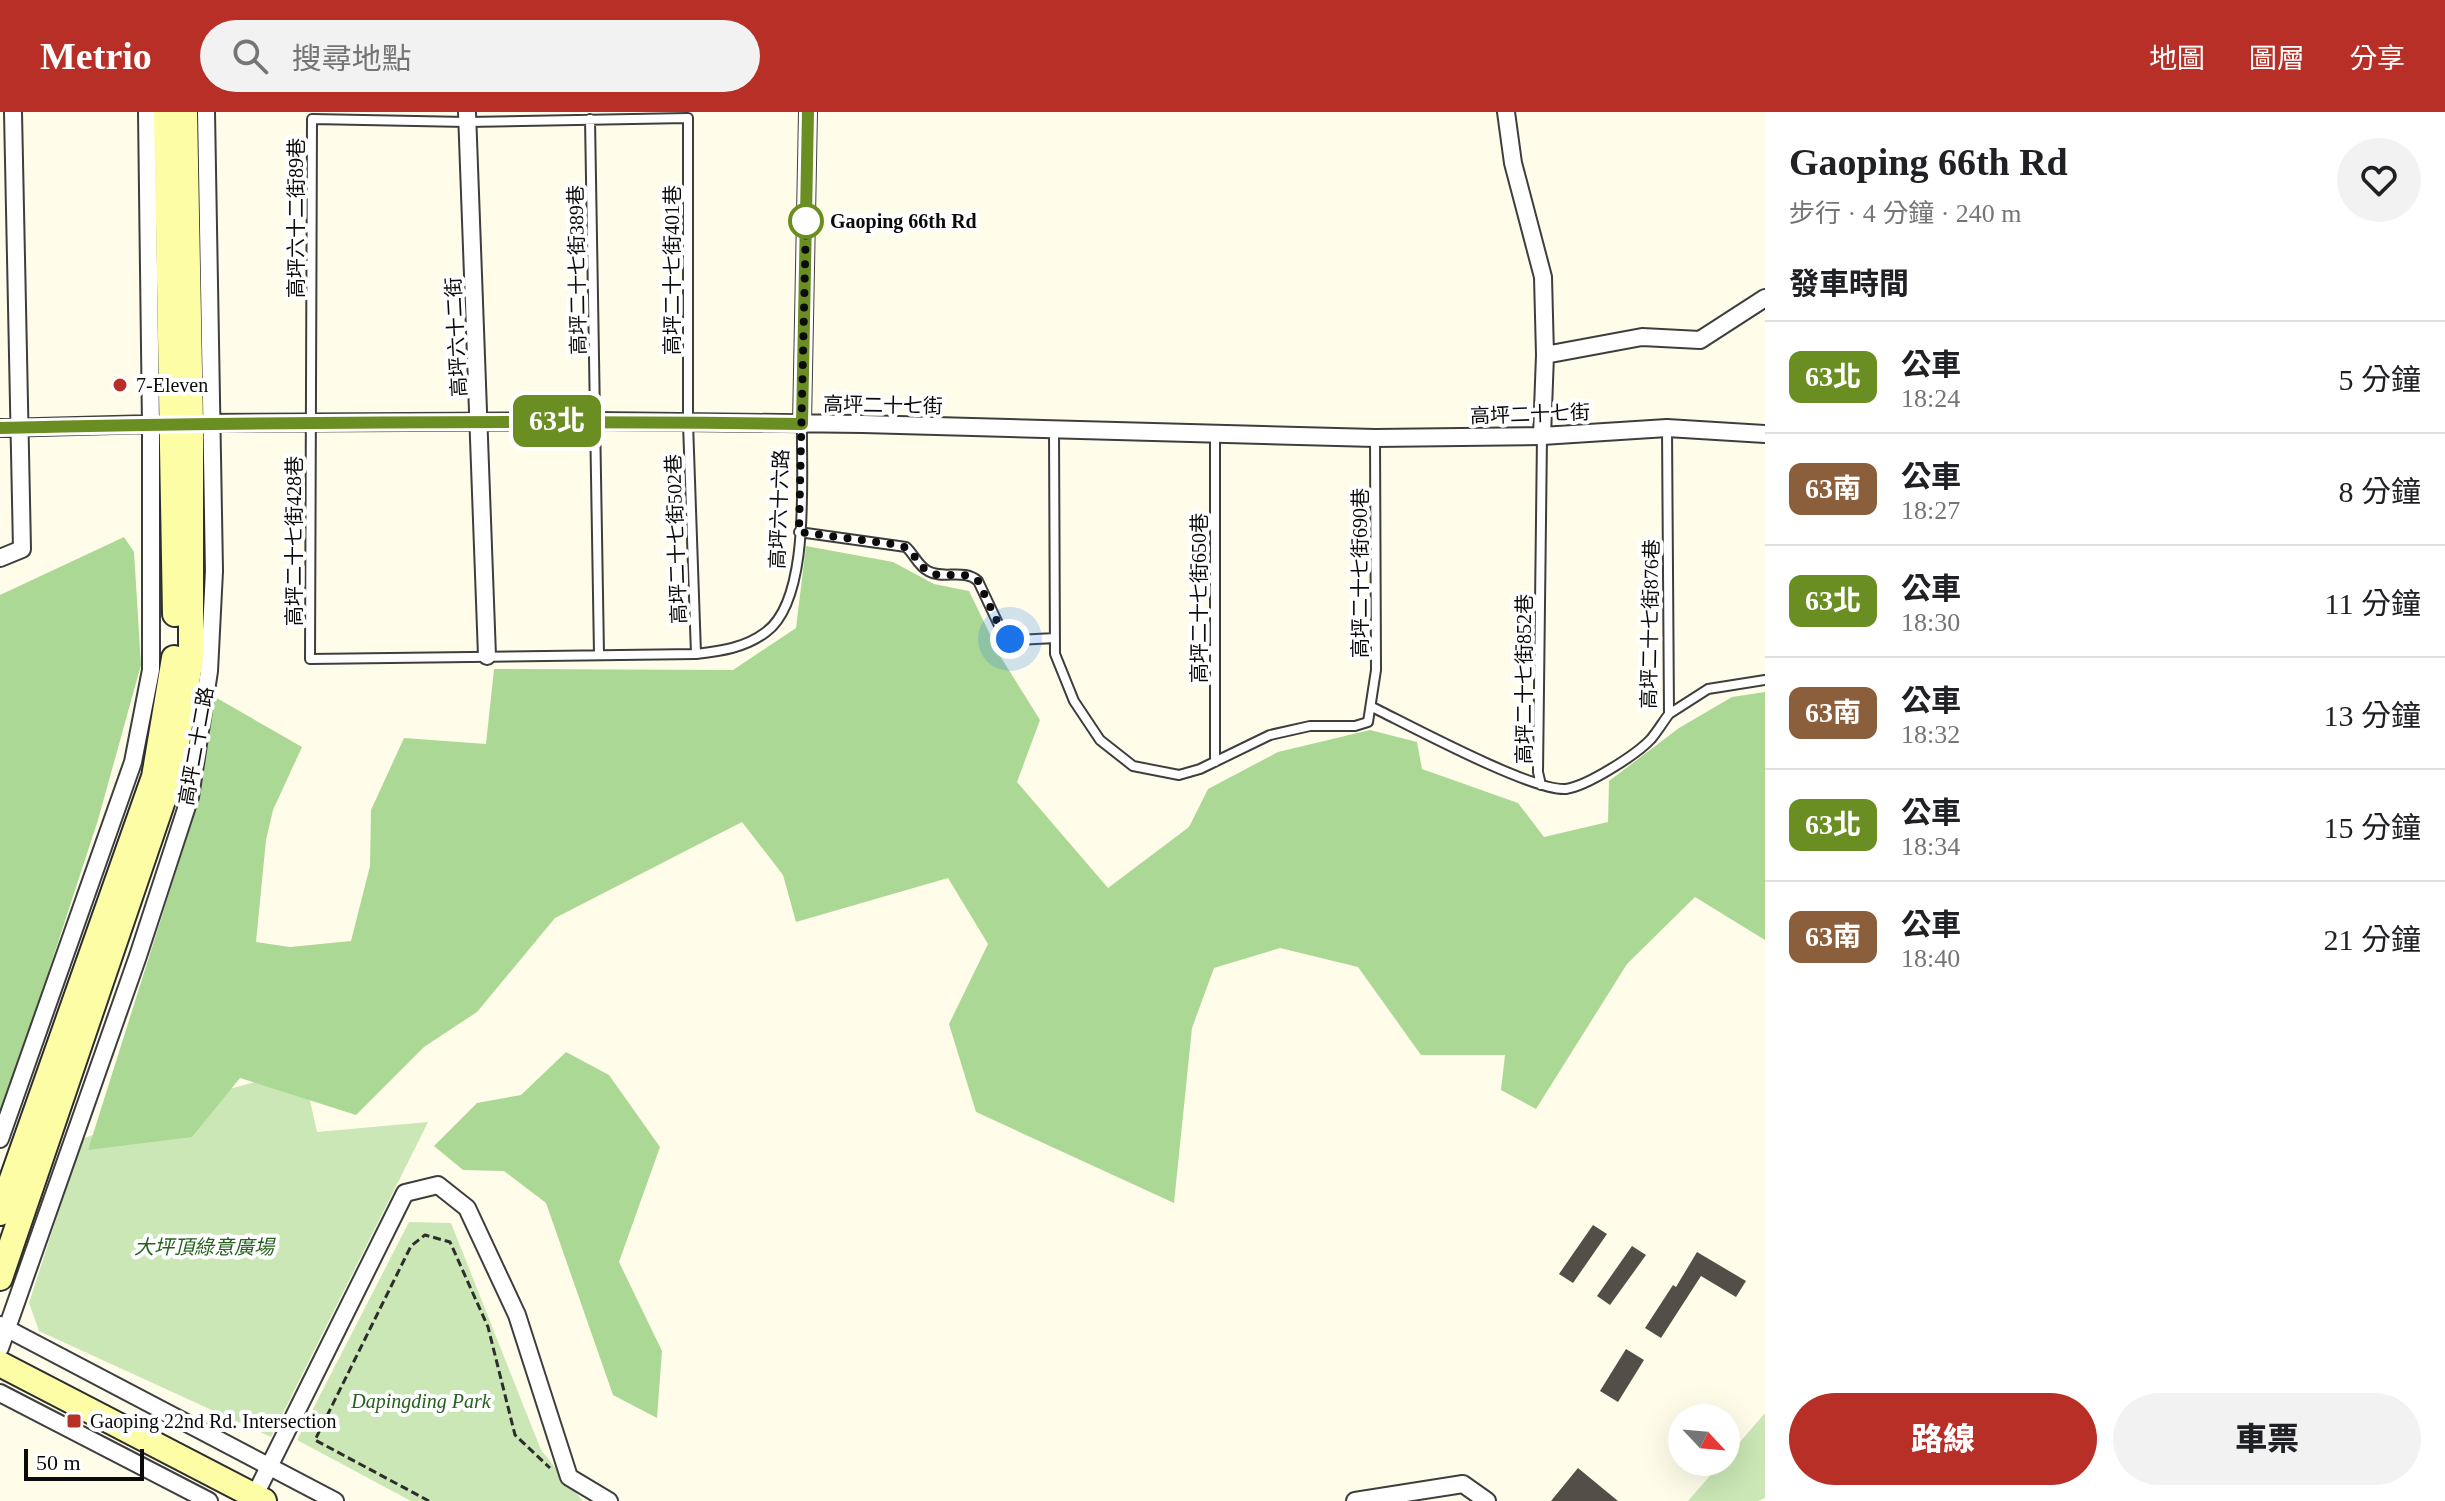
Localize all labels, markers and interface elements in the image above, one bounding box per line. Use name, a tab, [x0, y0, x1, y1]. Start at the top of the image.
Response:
search box	[200, 20, 760, 92]
icon: search	[228, 34, 272, 78]
text: Metrio	[40, 35, 152, 77]
text: 搜尋地點	[292, 42, 412, 75]
text: 地圖	[2149, 43, 2205, 74]
text: 圖層	[2249, 43, 2305, 74]
text: 分享	[2349, 43, 2405, 74]
street label: 高坪六十二街89巷	[285, 138, 307, 298]
button: heart	[2337, 138, 2421, 222]
text: Gaoping 66th Rd	[1789, 141, 2068, 183]
street label: 高坪二十七街389巷	[565, 185, 589, 355]
street label: 高坪二十七街401巷	[661, 185, 683, 355]
text: 步行 · 4 分鐘 · 240 m	[1789, 199, 2022, 228]
marker: Gaoping 66th Rd	[789, 204, 823, 238]
place label: Gaoping 66th Rd	[830, 210, 977, 233]
text: 發車時間	[1789, 267, 1909, 300]
street label: 高坪六十二街	[442, 277, 470, 397]
text: 公車	[1901, 348, 1961, 381]
text: 63北	[1805, 361, 1861, 392]
text: 5 分鐘	[2339, 363, 2421, 396]
place label: 7-Eleven	[136, 374, 208, 396]
marker: 7-Eleven	[111, 376, 129, 394]
text: 18:24	[1901, 384, 1960, 413]
street label: 高坪二十七街	[823, 393, 943, 417]
line badge: 63北	[511, 395, 603, 447]
street label: 高坪二十七街	[1470, 401, 1590, 427]
text: 63北	[529, 405, 585, 436]
street label: 高坪六十六路	[766, 449, 792, 569]
street label: 高坪二十七街502巷	[662, 454, 690, 624]
street label: 高坪二十七街428巷	[283, 456, 305, 626]
text: 公車	[1901, 460, 1961, 493]
text: 63南	[1805, 473, 1861, 504]
text: 8 分鐘	[2339, 475, 2421, 508]
street label: 高坪二十七街690巷	[1349, 488, 1371, 658]
text: 18:27	[1901, 496, 1960, 525]
street label: 高坪二十七街650巷	[1188, 513, 1210, 683]
street label: 高坪二十七街876巷	[1638, 539, 1662, 709]
text: 公車	[1901, 572, 1961, 605]
text: 63北	[1805, 585, 1861, 616]
text: 11 分鐘	[2325, 587, 2421, 620]
street label: 高坪二十七街852巷	[1513, 594, 1535, 764]
text: 18:30	[1901, 608, 1960, 637]
your location	[990, 619, 1030, 659]
text: 公車	[1901, 684, 1961, 717]
street label: 高坪二十二路	[175, 685, 217, 807]
text: 63南	[1805, 697, 1861, 728]
text: 13 分鐘	[2324, 699, 2421, 732]
text: 18:32	[1901, 720, 1960, 749]
text: 公車	[1901, 796, 1961, 829]
text: 63北	[1805, 809, 1861, 840]
text: 15 分鐘	[2324, 811, 2421, 844]
text: 18:34	[1901, 832, 1960, 861]
text: 公車	[1901, 908, 1961, 941]
text: 63南	[1805, 921, 1861, 952]
text: 21 分鐘	[2324, 923, 2421, 956]
text: 18:40	[1901, 944, 1960, 973]
park label: 大坪頂綠意廣場	[134, 1236, 276, 1258]
park label: Dapingding Park	[350, 1390, 492, 1413]
button: 路線	[1789, 1393, 2097, 1485]
button: 車票	[2113, 1393, 2421, 1485]
north arrow	[1668, 1404, 1740, 1476]
map controls	[1668, 1404, 1740, 1476]
place label: Gaoping 22nd Rd. Intersection	[90, 1410, 337, 1433]
marker: Gaoping 22nd Rd. Intersection	[65, 1412, 83, 1430]
scale bar	[24, 1445, 144, 1481]
text: 50 m	[36, 1450, 81, 1475]

